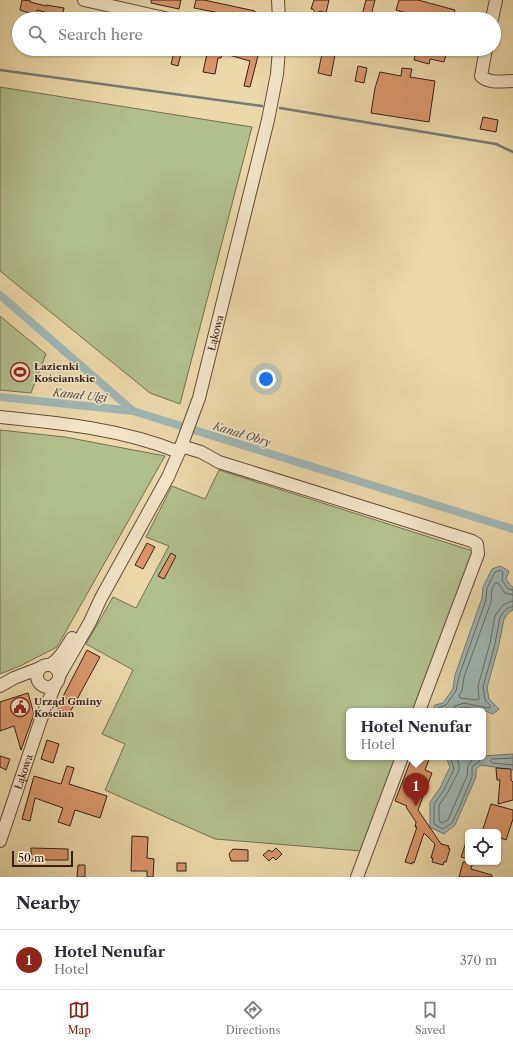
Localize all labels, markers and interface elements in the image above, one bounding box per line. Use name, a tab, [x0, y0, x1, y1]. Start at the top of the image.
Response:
search box	[12, 12, 501, 56]
icon: search	[26, 23, 48, 45]
text: Search here	[58, 25, 143, 44]
street label: Łąkowa	[204, 313, 226, 352]
place label: Łazienki Kościanskie	[34, 360, 95, 385]
sports icon: Łazienki Kościanskie	[9, 361, 31, 383]
your location	[256, 369, 276, 389]
water label: Kanał Ulgi	[51, 385, 108, 405]
water label: Kanał Obry	[211, 418, 273, 449]
place label: Urząd Gminy Kościan	[34, 695, 103, 720]
public building icon: Urząd Gminy Kościan	[9, 696, 31, 718]
popup	[346, 708, 486, 760]
text: Hotel Nenufar	[360, 717, 472, 736]
text: Hotel	[360, 736, 395, 752]
street label: Łąkowa	[11, 752, 35, 791]
pin: 1	[403, 773, 429, 806]
map controls	[465, 829, 501, 865]
button: locate	[465, 829, 501, 865]
scale bar	[12, 849, 73, 868]
text: 50 m	[18, 851, 44, 865]
text: Nearby	[16, 893, 80, 913]
text: Hotel Nenufar	[54, 942, 165, 961]
text: 1	[26, 952, 32, 968]
text: 370 m	[460, 952, 497, 968]
text: Hotel	[54, 961, 89, 977]
tab: Map	[67, 999, 91, 1037]
tab: Directions	[226, 999, 280, 1037]
tab: Saved	[415, 999, 446, 1037]

